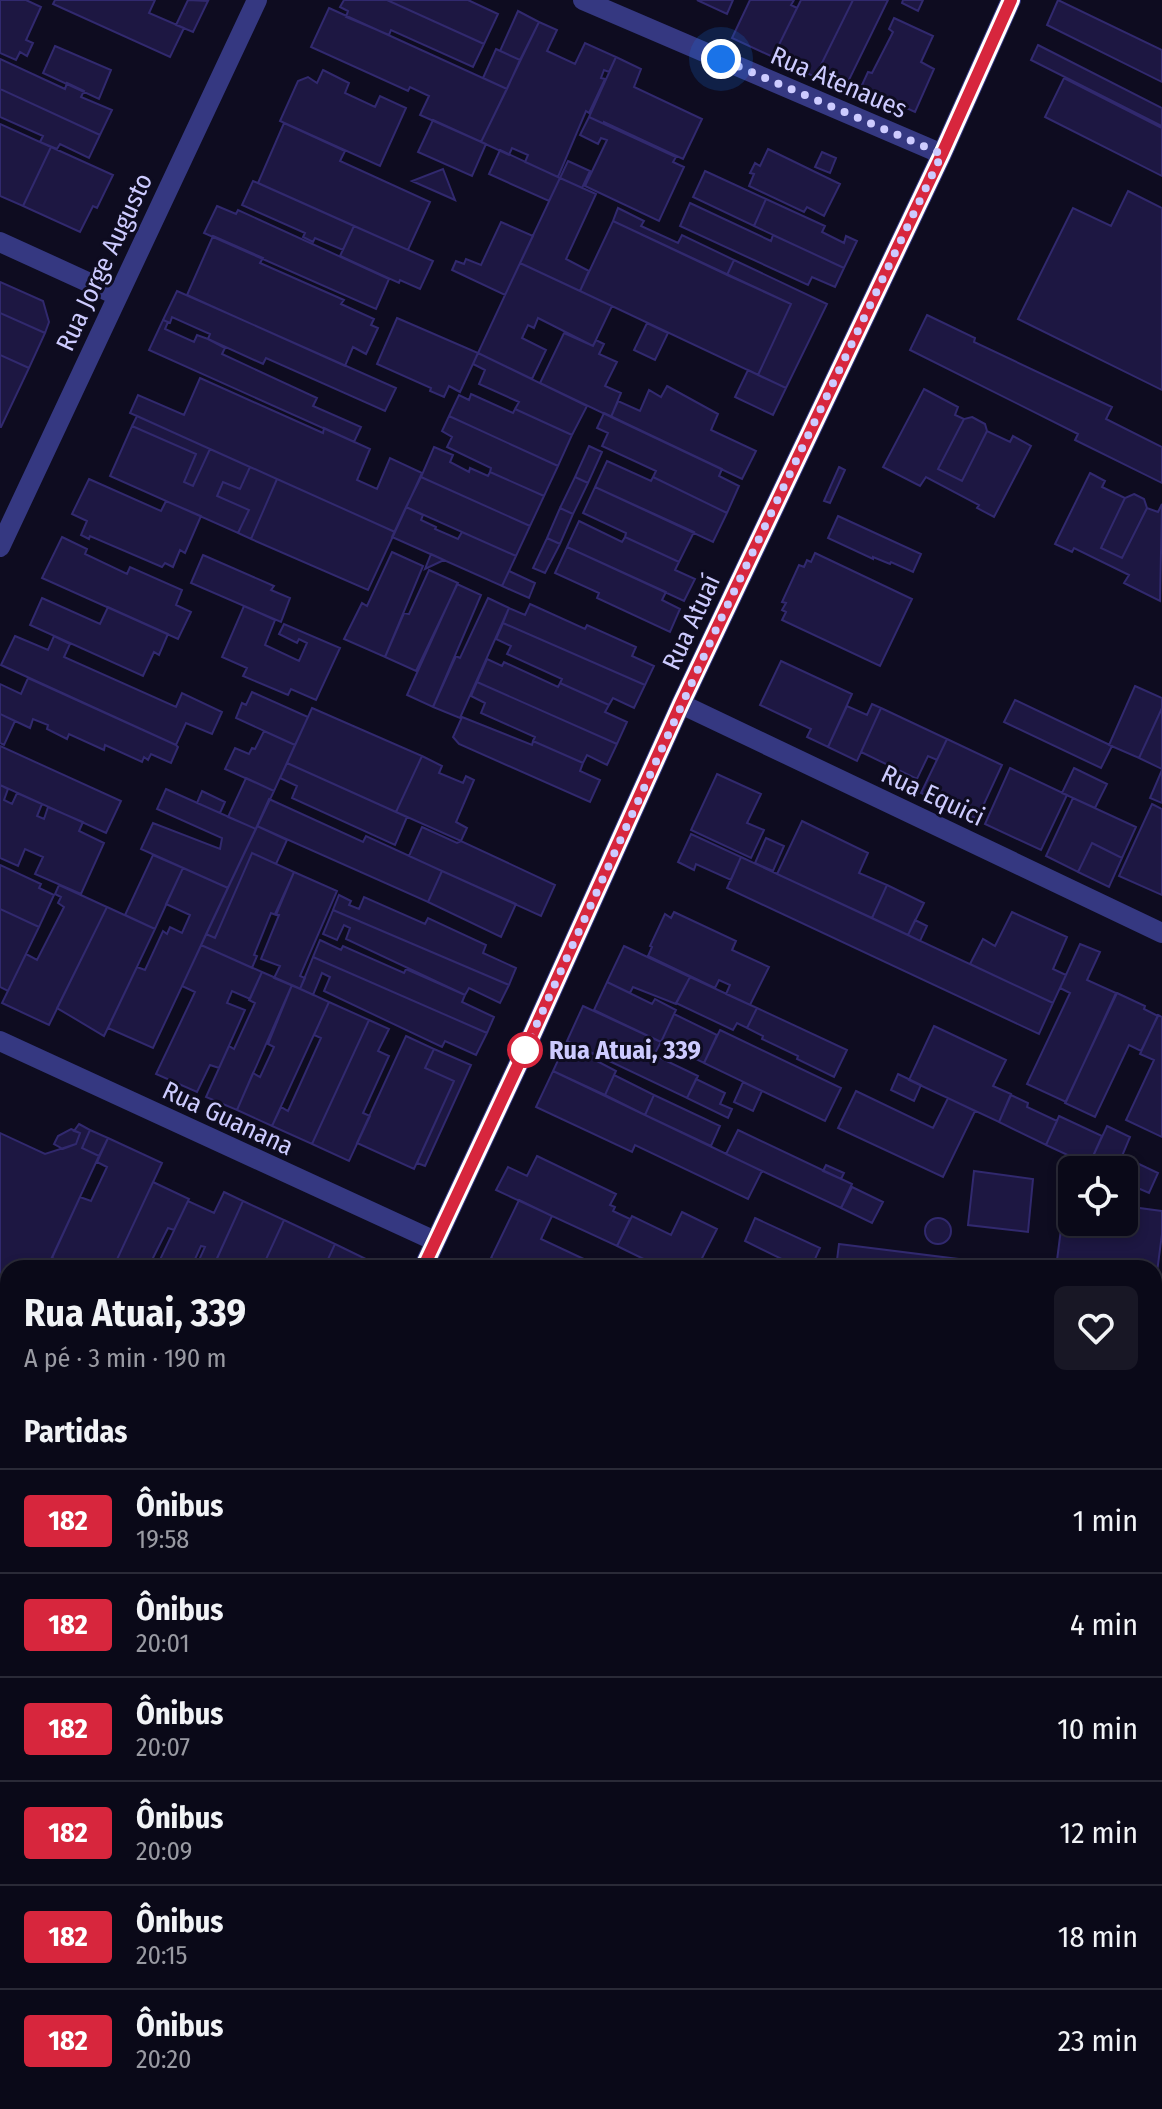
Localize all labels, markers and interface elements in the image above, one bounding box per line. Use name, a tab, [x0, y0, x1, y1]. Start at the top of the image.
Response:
your location	[701, 39, 741, 79]
street label: Rua Atenaues	[766, 40, 912, 125]
street label: Rua Jorge Augusto	[50, 168, 159, 356]
street label: Rua Atuaí	[656, 570, 727, 675]
street label: Rua Equici	[876, 758, 989, 833]
marker: Rua Atuai, 339	[508, 1033, 542, 1067]
place label: Rua Atuai, 339	[549, 1035, 701, 1066]
street label: Rua Guanana	[157, 1075, 298, 1162]
map controls	[1058, 1156, 1138, 1236]
button: locate	[1058, 1156, 1138, 1236]
button: heart	[1054, 1286, 1138, 1370]
text: Rua Atuai, 339	[24, 1290, 246, 1336]
text: A pé · 3 min · 190 m	[24, 1343, 226, 1374]
text: Partidas	[24, 1414, 127, 1450]
text: Ônibus	[136, 1488, 223, 1524]
text: 1 min	[1073, 1503, 1138, 1539]
text: 182	[48, 1504, 88, 1537]
text: 19:58	[136, 1524, 189, 1555]
text: Ônibus	[136, 1592, 223, 1628]
text: 4 min	[1070, 1607, 1138, 1643]
text: 182	[48, 1608, 88, 1641]
text: 20:01	[136, 1628, 190, 1659]
text: Ônibus	[136, 1696, 223, 1732]
text: 10 min	[1057, 1711, 1138, 1747]
text: 182	[48, 1712, 88, 1745]
text: 20:07	[136, 1732, 190, 1763]
text: Ônibus	[136, 1800, 223, 1836]
text: 12 min	[1060, 1815, 1138, 1851]
text: 182	[48, 1816, 88, 1849]
text: 20:09	[136, 1836, 193, 1867]
text: Ônibus	[136, 1904, 223, 1940]
text: 18 min	[1058, 1919, 1138, 1955]
text: 182	[48, 1920, 88, 1953]
text: 20:15	[136, 1940, 188, 1971]
text: Ônibus	[136, 2008, 223, 2044]
text: 23 min	[1058, 2023, 1138, 2059]
text: 182	[48, 2024, 88, 2057]
text: 20:20	[136, 2044, 192, 2075]

